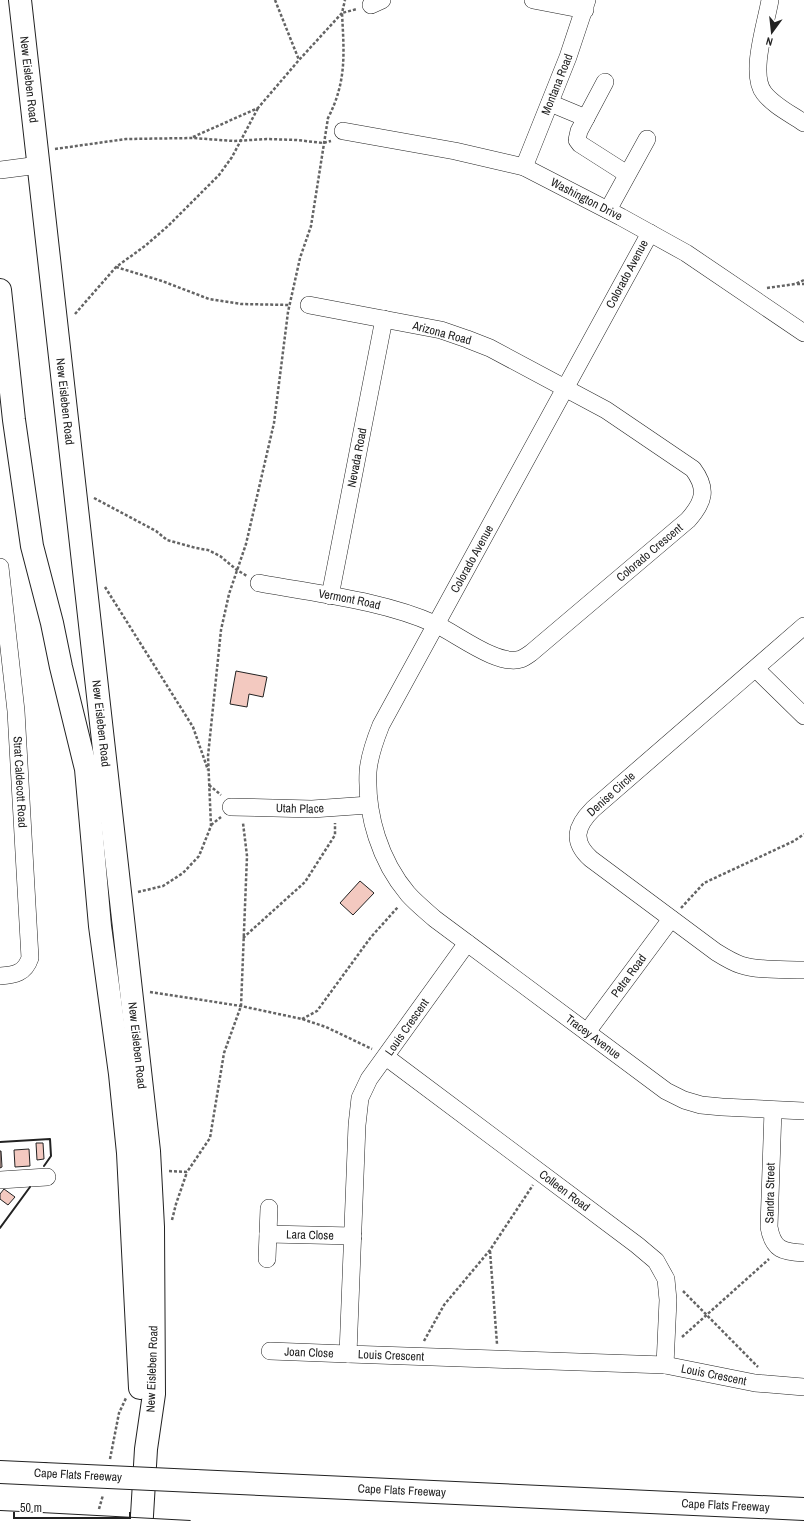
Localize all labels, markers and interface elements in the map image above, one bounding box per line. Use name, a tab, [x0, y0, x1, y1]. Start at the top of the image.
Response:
north arrow	[752, 12, 792, 52]
text: N	[764, 34, 774, 49]
street label: New Eisleben Road	[16, 35, 42, 124]
street label: Montana Road	[538, 52, 576, 117]
street label: Washington Drive	[548, 174, 625, 224]
street label: Colorado Avenue	[602, 237, 652, 311]
street label: Arizona Road	[410, 317, 473, 349]
street label: New Eisleben Road	[52, 357, 78, 446]
street label: Nevada Road	[343, 426, 371, 489]
street label: Colorado Crescent	[613, 520, 686, 585]
street label: Colorado Avenue	[447, 522, 497, 596]
street label: Vermont Road	[317, 585, 382, 613]
street label: New Eisleben Road	[88, 679, 114, 768]
street label: Strat Caldecott Road	[9, 736, 31, 828]
street label: Denise Circle	[583, 768, 639, 820]
street label: Utah Place	[276, 800, 325, 817]
street label: Petra Road	[607, 951, 650, 1001]
street label: Louis Crescent	[381, 995, 433, 1059]
street label: New Eisleben Road	[124, 1001, 150, 1090]
street label: Tracey Avenue	[562, 1011, 624, 1063]
street label: Sandra Street	[761, 1162, 779, 1224]
street label: Colleen Road	[536, 1166, 593, 1215]
street label: Lara Close	[286, 1226, 334, 1244]
street label: New Eisleben Road	[142, 1325, 162, 1413]
street label: Joan Close	[284, 1344, 334, 1361]
street label: Louis Crescent	[358, 1346, 425, 1365]
street label: Louis Crescent	[680, 1360, 748, 1389]
street label: Cape Flats Freeway	[34, 1465, 122, 1485]
street label: Cape Flats Freeway	[357, 1480, 446, 1501]
scale bar	[14, 1494, 130, 1520]
street label: Cape Flats Freeway	[681, 1495, 770, 1515]
text: 50 m	[20, 1500, 42, 1516]

